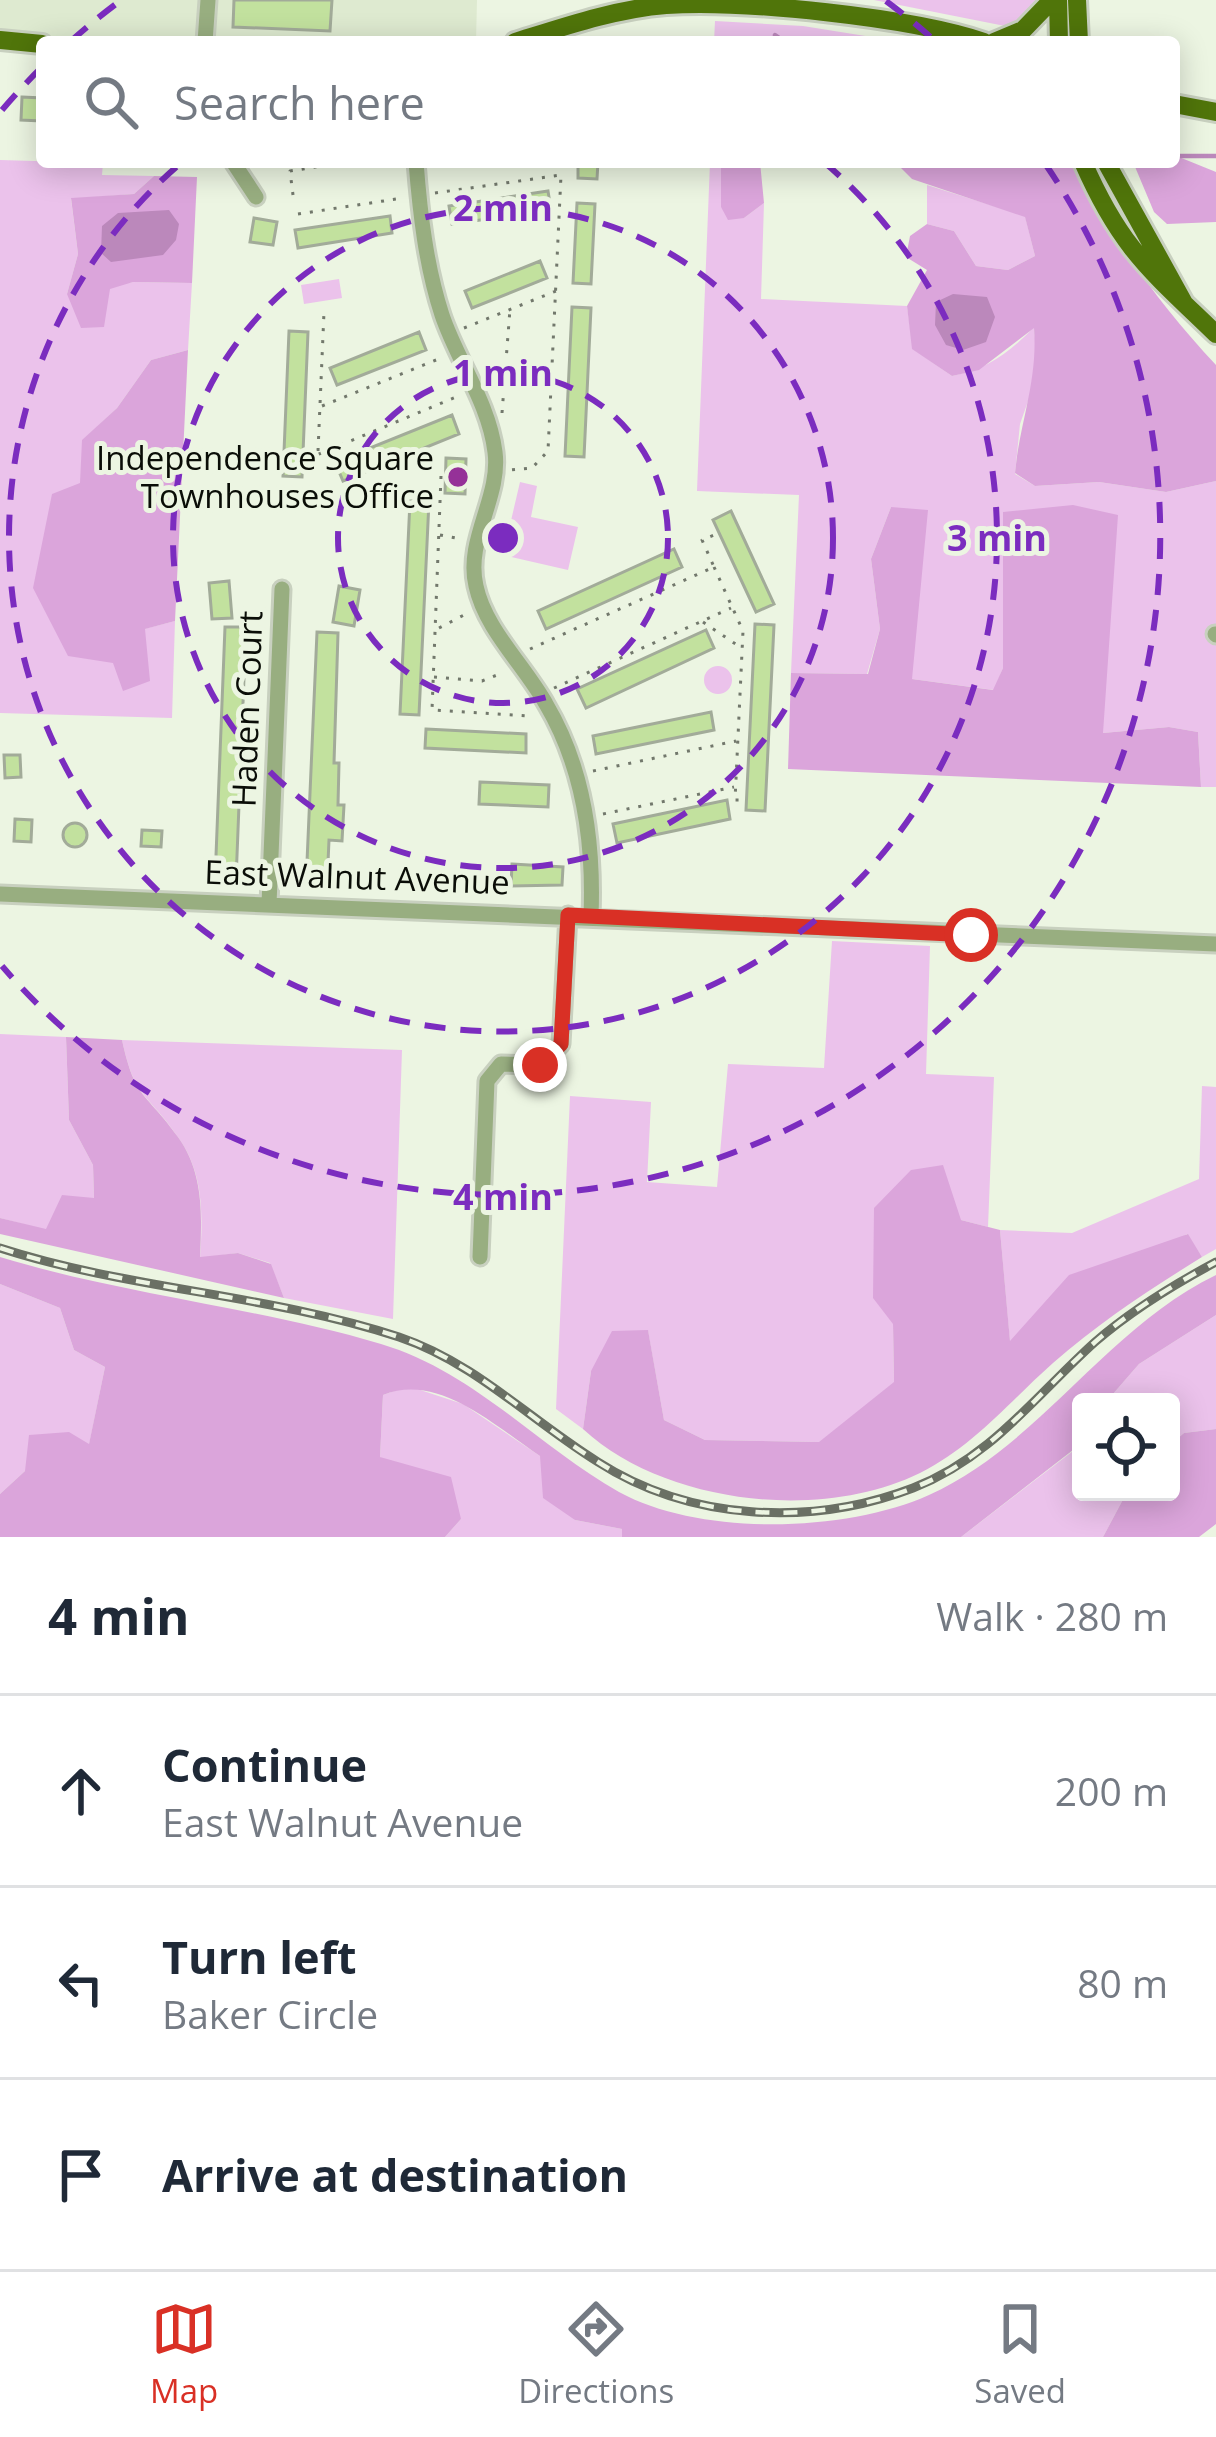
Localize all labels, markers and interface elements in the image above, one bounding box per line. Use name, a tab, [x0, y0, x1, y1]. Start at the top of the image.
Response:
search box	[36, 36, 1180, 168]
icon: search	[78, 69, 144, 135]
text: Search here	[174, 72, 425, 133]
text: 2 min	[453, 183, 553, 232]
text: 1 min	[453, 348, 553, 397]
place label: Independence Square Townhouses Office	[96, 435, 434, 518]
marker: Independence Square Townhouses Office	[445, 464, 471, 490]
text: 3 min	[947, 513, 1047, 562]
centre of rings	[482, 517, 524, 559]
street label: Haden Court	[221, 610, 272, 808]
street label: East Walnut Avenue	[204, 849, 510, 904]
route start	[944, 908, 998, 962]
route end	[513, 1038, 567, 1092]
text: 4 min	[453, 1172, 553, 1221]
map controls	[1072, 1393, 1180, 1501]
button: locate	[1072, 1393, 1180, 1501]
text: 4 min	[48, 1580, 190, 1650]
text: Walk · 280 m	[936, 1589, 1168, 1642]
text: Continue	[162, 1734, 367, 1795]
icon: ahead	[48, 1758, 114, 1824]
text: 200 m	[1055, 1764, 1168, 1817]
text: East Walnut Avenue	[162, 1795, 523, 1848]
text: Turn left	[162, 1926, 357, 1987]
icon: left	[48, 1950, 114, 2016]
text: 80 m	[1077, 1956, 1168, 2009]
text: Baker Circle	[162, 1987, 378, 2040]
icon: arrive	[48, 2142, 114, 2208]
text: Arrive at destination	[162, 2144, 628, 2205]
tab: Map	[150, 2296, 218, 2413]
tab: Directions	[518, 2296, 674, 2413]
tab: Saved	[974, 2296, 1066, 2413]

